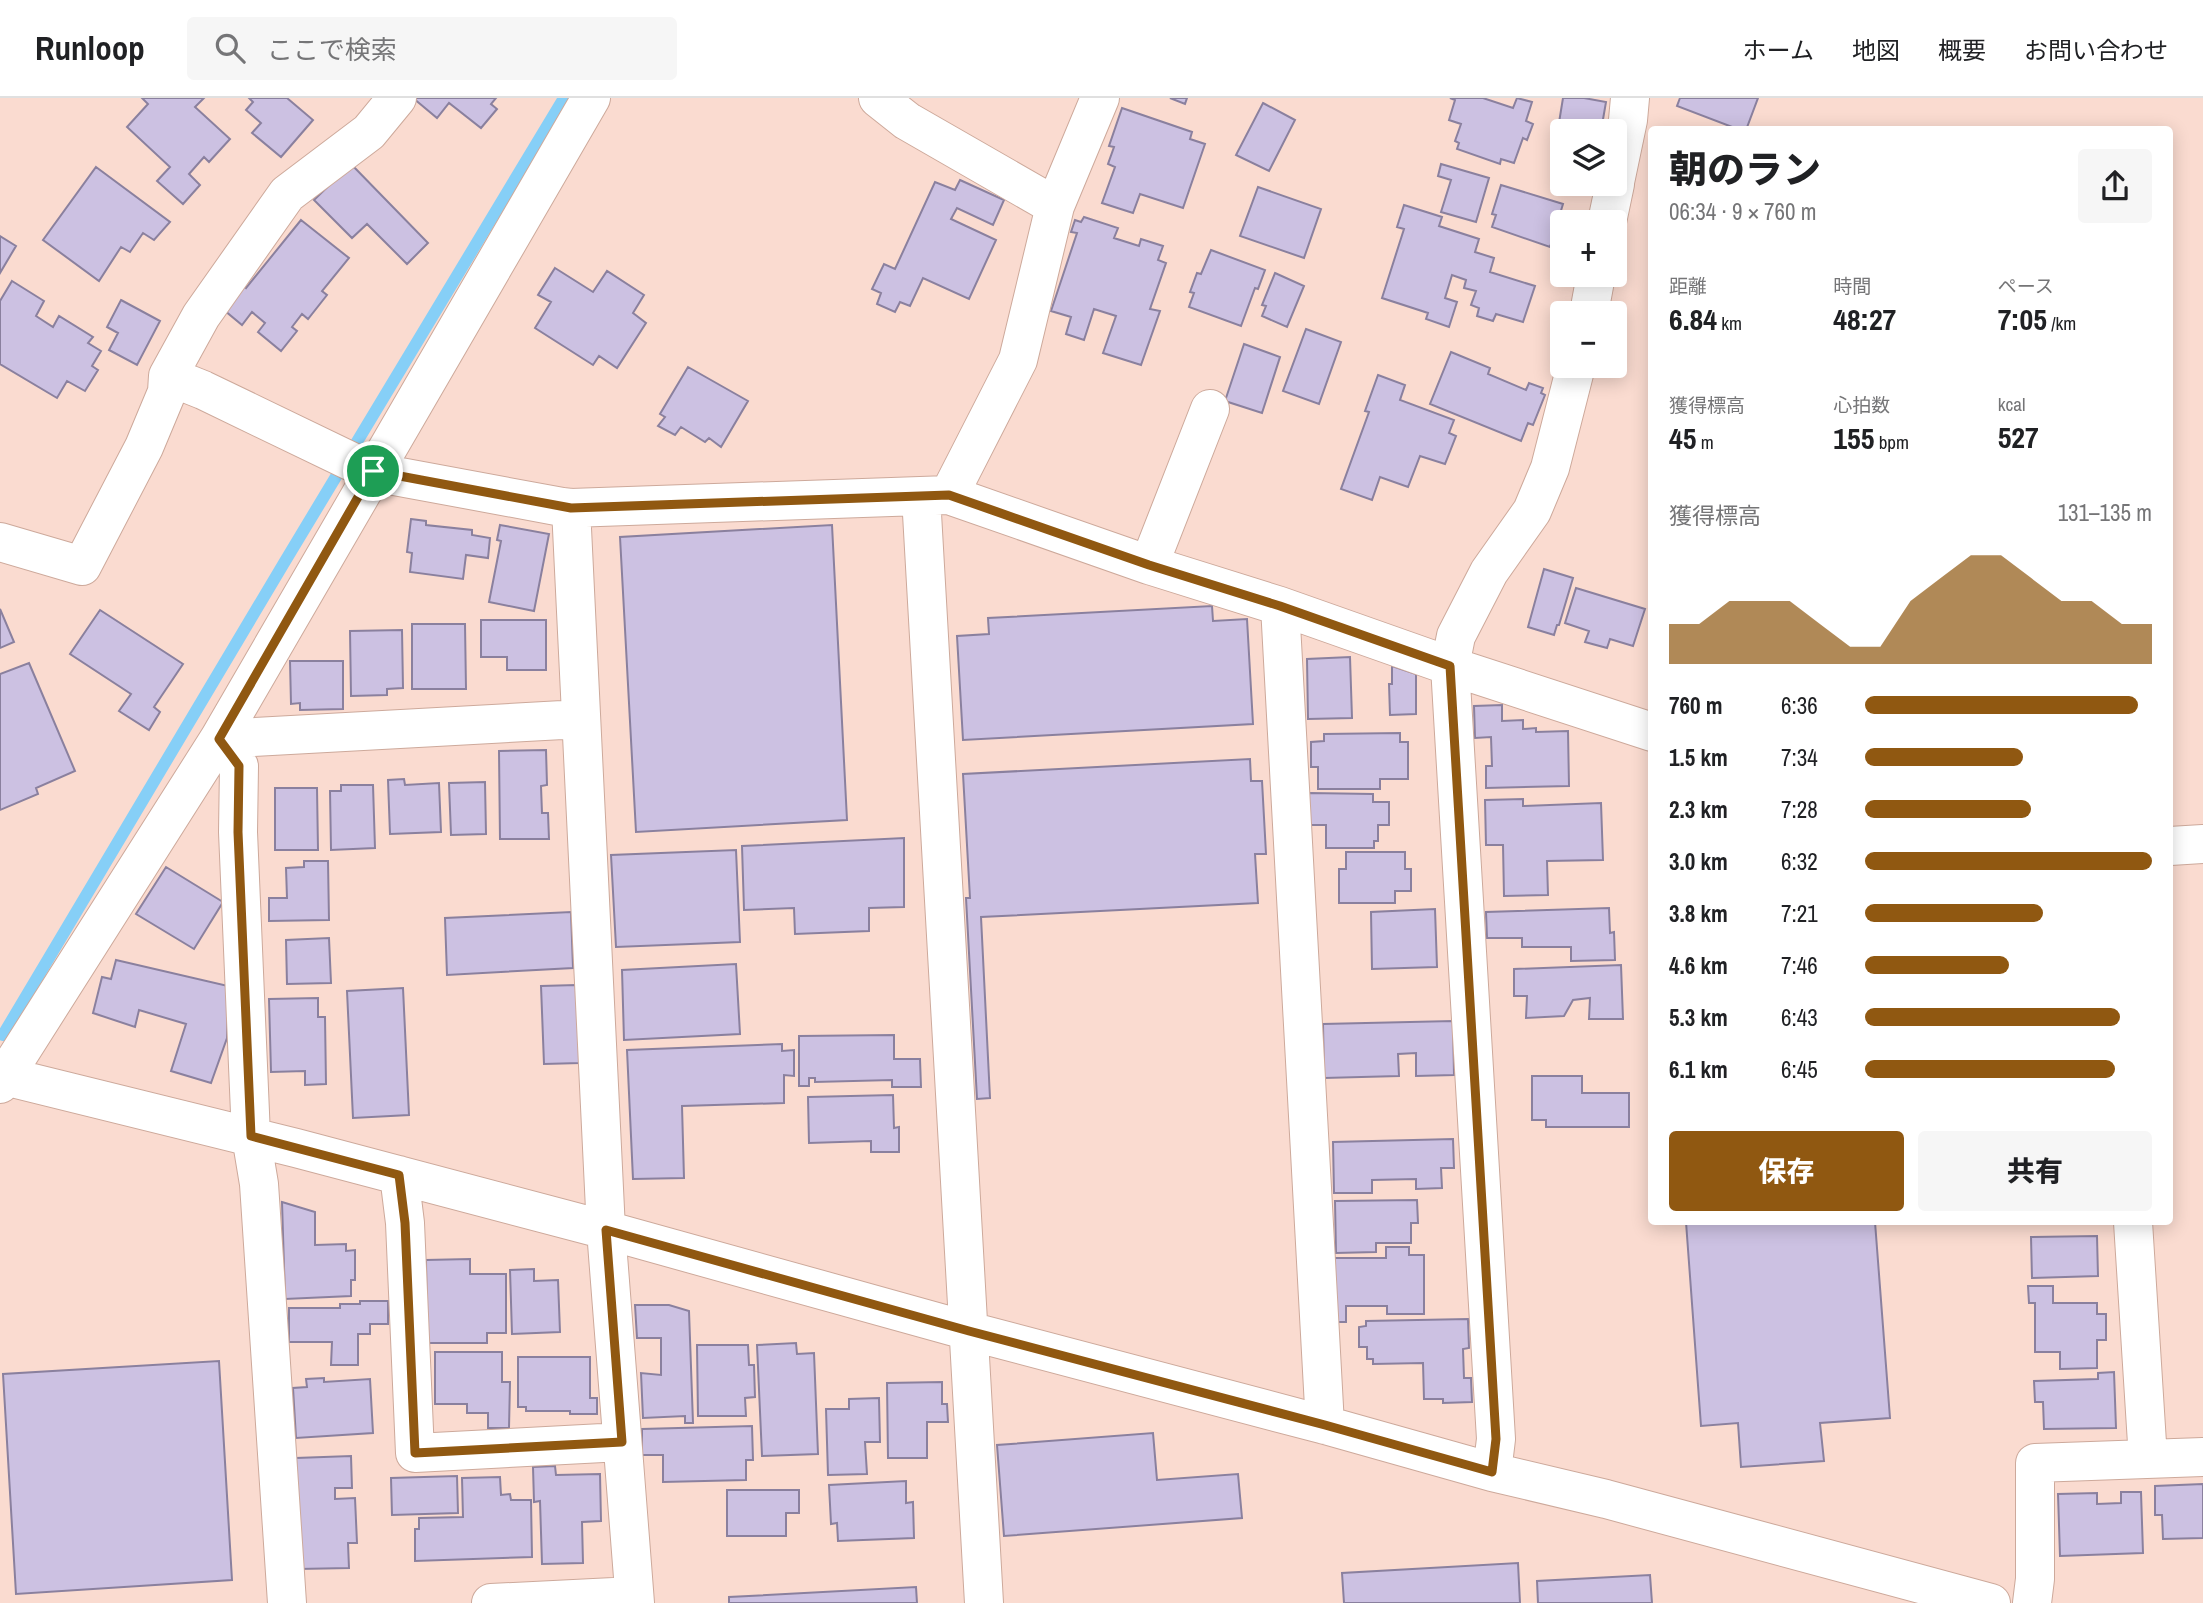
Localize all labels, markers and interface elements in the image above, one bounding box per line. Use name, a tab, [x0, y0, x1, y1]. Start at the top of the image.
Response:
search box	[187, 17, 677, 80]
text: Runloop	[35, 26, 145, 70]
icon: search	[211, 29, 249, 67]
text: ここで検索	[267, 32, 397, 67]
text: ホーム	[1743, 34, 1814, 66]
text: 地図	[1852, 34, 1900, 66]
text: 概要	[1938, 34, 1986, 66]
text: お問い合わせ	[2024, 34, 2168, 66]
map controls	[1550, 119, 1627, 378]
button: layers	[1550, 119, 1627, 196]
text: 朝のラン	[1669, 144, 1821, 195]
button: share	[2078, 149, 2152, 223]
text: 06:34 · 9 × 760 m	[1669, 196, 1816, 227]
button: +	[1550, 210, 1627, 287]
text: 距離	[1669, 273, 1707, 299]
text: 時間	[1833, 273, 1871, 299]
text: ペース	[1998, 273, 2054, 299]
text: 6.84	[1669, 299, 1717, 339]
text: 48:27	[1833, 299, 1896, 339]
text: 7:05	[1998, 299, 2047, 339]
button: −	[1550, 301, 1627, 378]
text: km	[1717, 310, 1742, 336]
text: /km	[2047, 310, 2076, 336]
text: kcal	[1998, 391, 2025, 417]
text: 獲得標高	[1669, 392, 1745, 418]
text: 心拍数	[1833, 392, 1890, 418]
text: 527	[1998, 417, 2039, 457]
text: 45	[1669, 418, 1696, 458]
text: 155	[1833, 418, 1874, 458]
text: m	[1696, 429, 1714, 455]
text: bpm	[1874, 429, 1909, 455]
pin	[343, 441, 403, 501]
icon: arrive	[354, 452, 392, 490]
text: 131–135 m	[2058, 497, 2152, 528]
text: 獲得標高	[1669, 500, 1761, 531]
text: 760 m	[1669, 690, 1722, 721]
text: 6:36	[1781, 690, 1818, 721]
text: 1.5 km	[1669, 742, 1728, 773]
text: 7:34	[1781, 742, 1818, 773]
text: 2.3 km	[1669, 794, 1728, 825]
text: 7:28	[1781, 794, 1818, 825]
text: 3.0 km	[1669, 846, 1728, 877]
text: 6:32	[1781, 846, 1818, 877]
text: 3.8 km	[1669, 898, 1728, 929]
text: 7:21	[1781, 898, 1818, 929]
text: 4.6 km	[1669, 950, 1728, 981]
text: 7:46	[1781, 950, 1818, 981]
text: 5.3 km	[1669, 1002, 1728, 1033]
text: 6:43	[1781, 1002, 1818, 1033]
text: 6.1 km	[1669, 1054, 1728, 1085]
text: 6:45	[1781, 1054, 1818, 1085]
button: 保存	[1669, 1131, 1904, 1211]
button: 共有	[1918, 1131, 2152, 1211]

